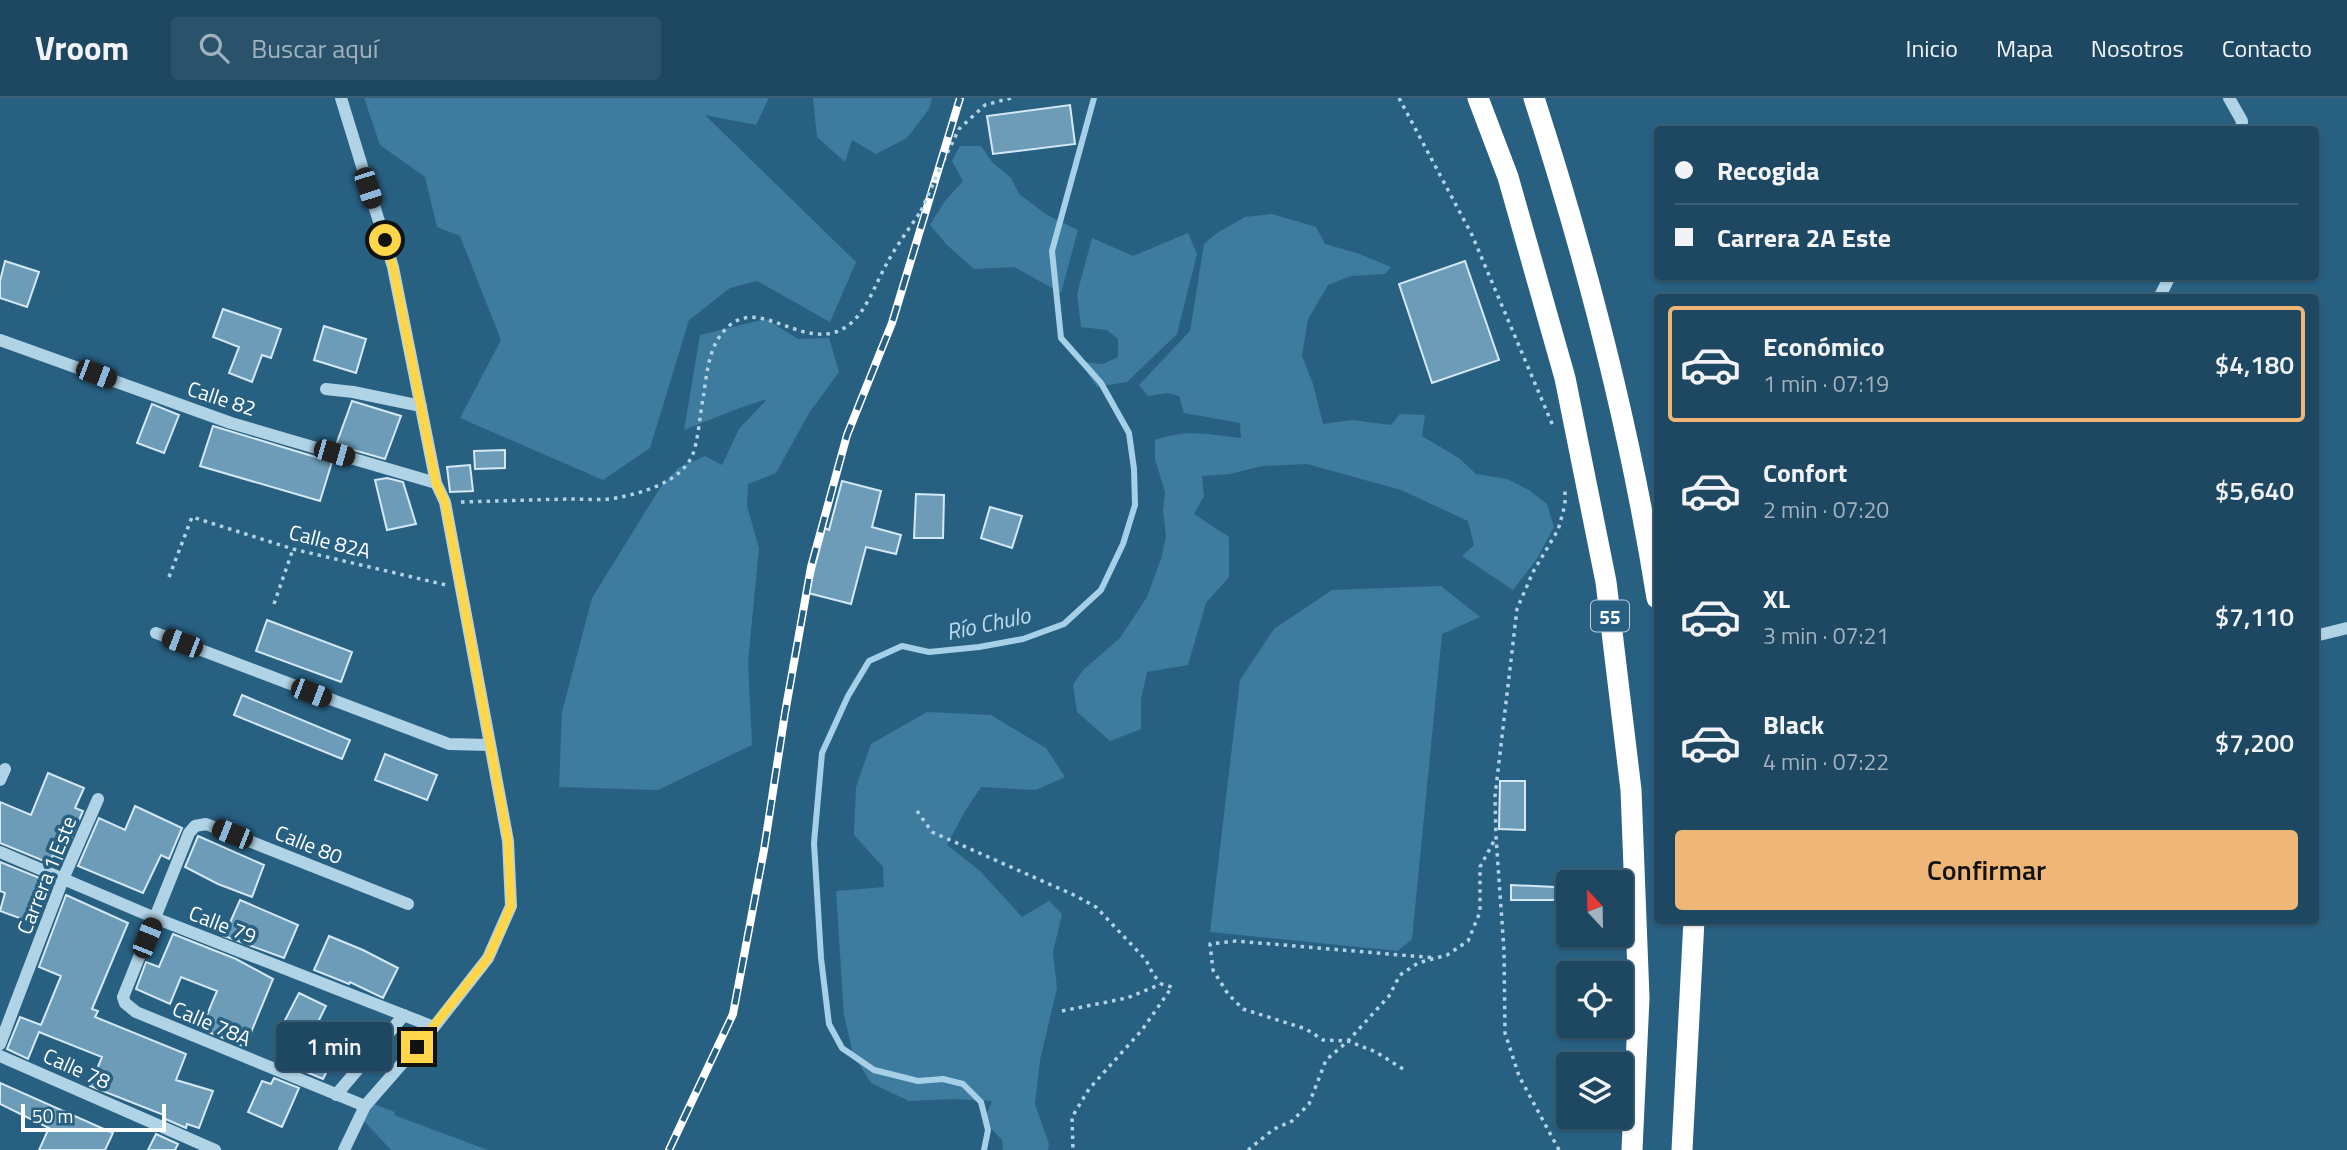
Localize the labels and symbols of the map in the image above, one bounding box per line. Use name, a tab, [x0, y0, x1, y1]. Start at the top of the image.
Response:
car	[352, 165, 385, 211]
route start	[369, 224, 401, 256]
car	[73, 357, 120, 391]
street label: Calle 82	[184, 372, 260, 424]
car	[311, 437, 358, 469]
street label: Calle 82A	[286, 515, 375, 567]
water label: Río Chulo	[943, 597, 1034, 649]
road number: 55	[1591, 601, 1629, 632]
car	[159, 626, 206, 660]
car	[288, 676, 335, 710]
street label: Carrera 1 Este	[8, 811, 84, 939]
car	[209, 816, 256, 852]
street label: Calle 80	[270, 816, 348, 872]
north arrow	[1556, 870, 1633, 947]
street label: Calle 79	[184, 896, 262, 952]
car	[130, 915, 165, 961]
street label: Calle 78A	[168, 992, 257, 1054]
callout: 1 min	[277, 1023, 392, 1072]
route end	[401, 1031, 433, 1063]
street label: Calle 78	[38, 1039, 116, 1097]
scale bar	[21, 1101, 166, 1133]

